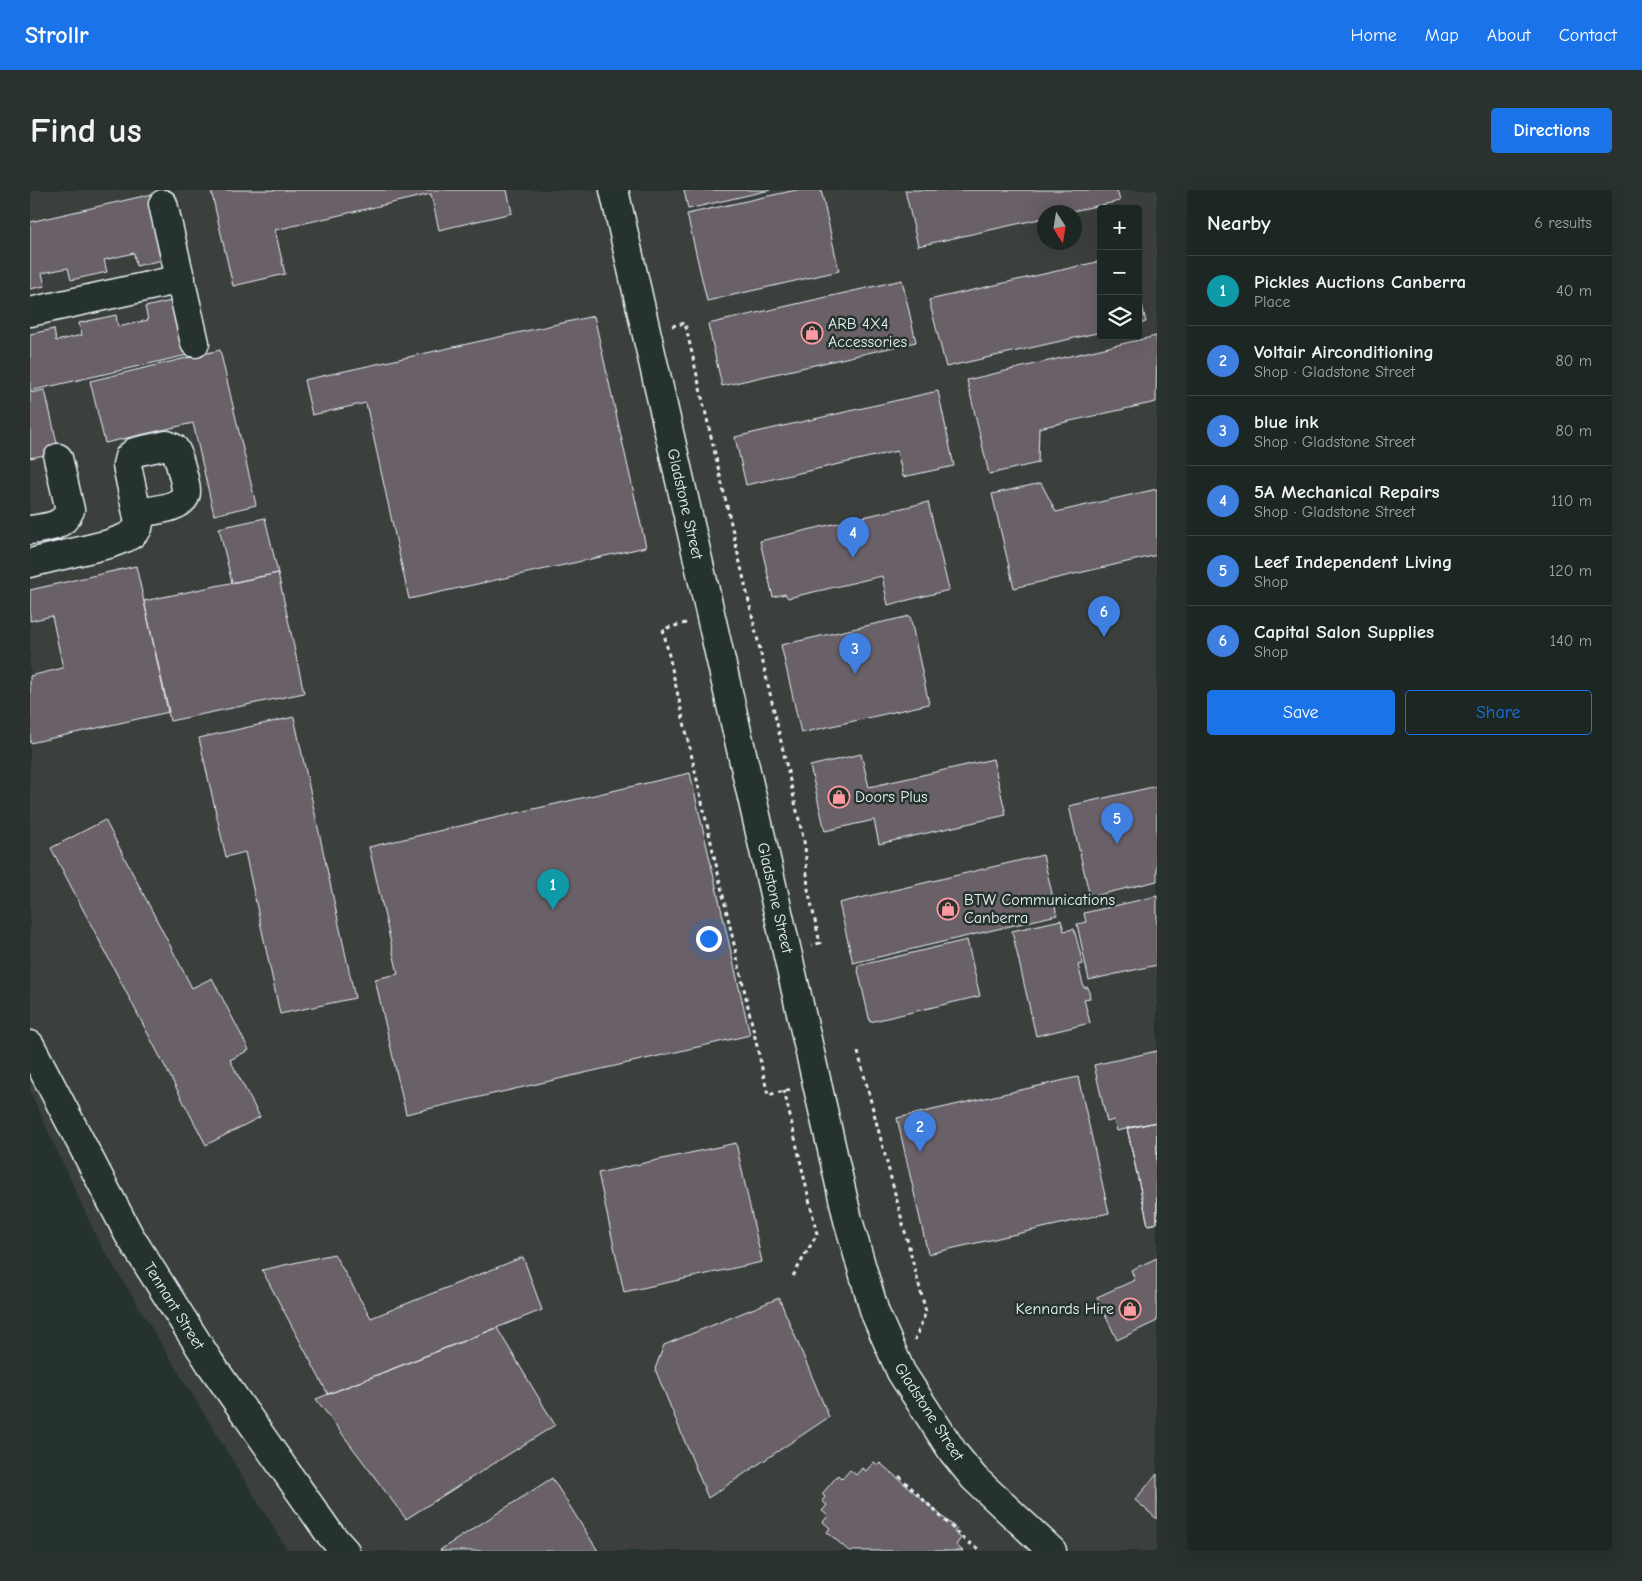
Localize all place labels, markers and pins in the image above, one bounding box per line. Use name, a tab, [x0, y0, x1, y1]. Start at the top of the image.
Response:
place label: ARB 4X4 Accessories	[828, 315, 907, 351]
shop icon: ARB 4X4 Accessories	[800, 321, 824, 345]
pin: 4	[837, 517, 869, 558]
pin: 6	[1088, 596, 1120, 637]
pin: 3	[839, 633, 871, 674]
shop icon: Doors Plus	[827, 785, 851, 809]
place label: Doors Plus	[855, 788, 928, 806]
pin: 5	[1101, 803, 1133, 844]
pin: 1	[537, 869, 569, 910]
place label: BTW Communications Canberra	[964, 891, 1115, 927]
shop icon: BTW Communications Canberra	[936, 897, 960, 921]
pin: 2	[904, 1111, 936, 1152]
shop icon: Kennards Hire	[1118, 1297, 1142, 1321]
place label: Kennards Hire	[1015, 1300, 1114, 1318]

